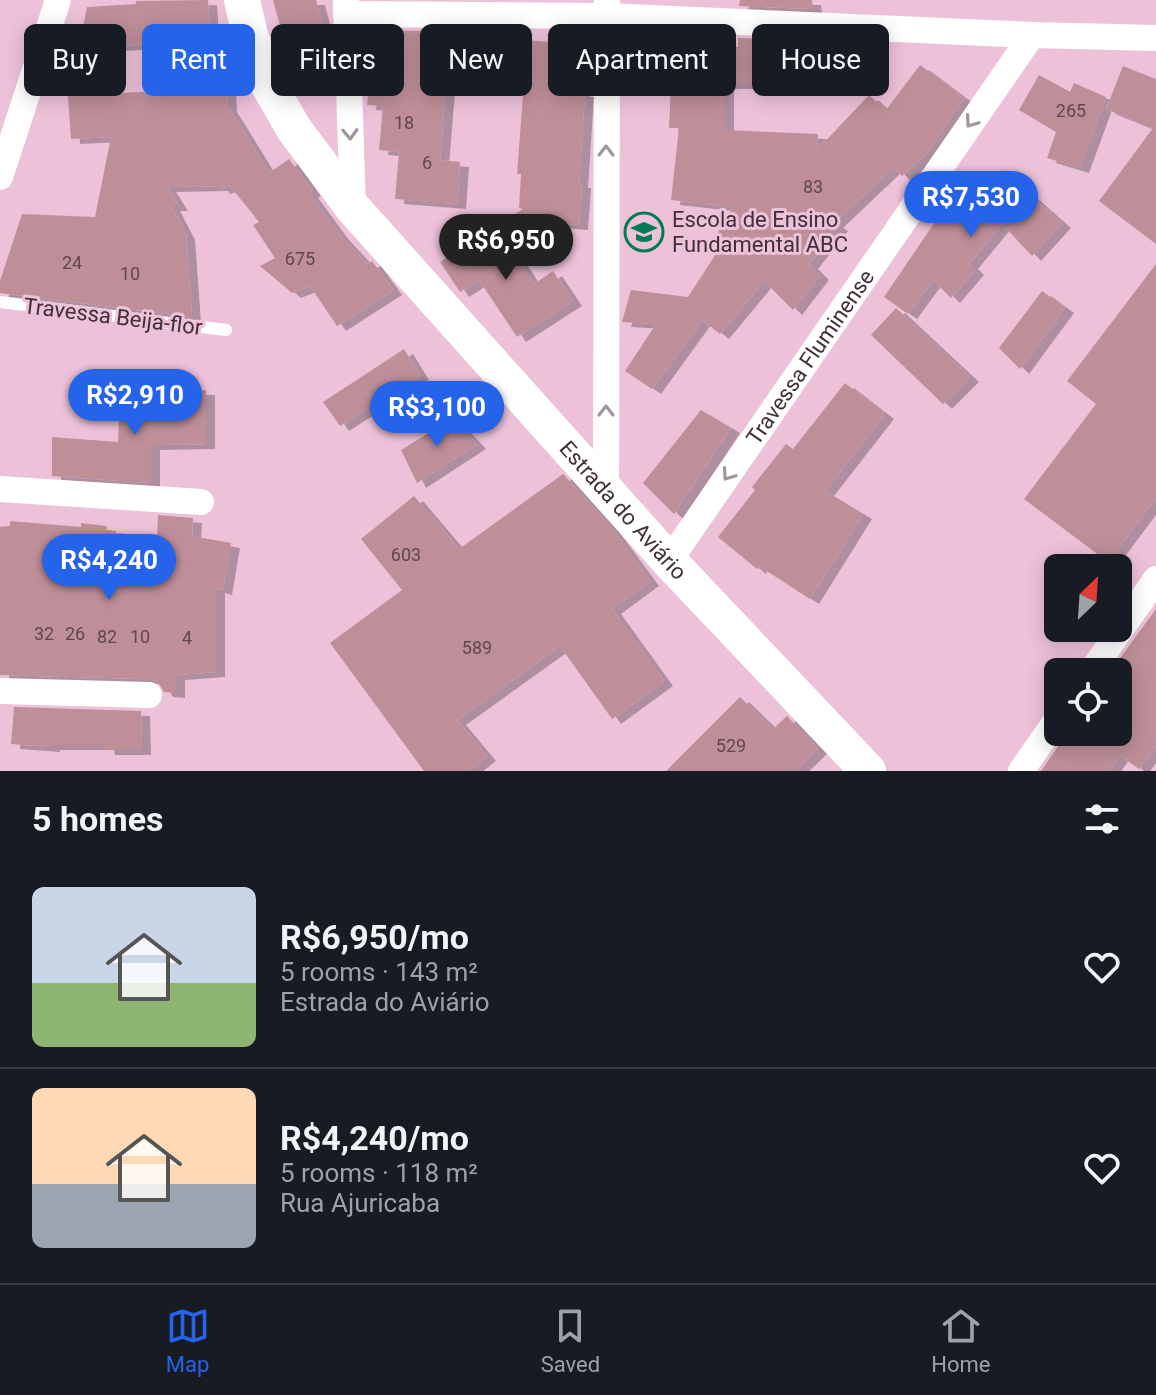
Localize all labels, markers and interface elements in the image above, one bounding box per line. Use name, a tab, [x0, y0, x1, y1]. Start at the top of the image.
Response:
chip: Buy	[24, 24, 126, 96]
chip: Rent	[142, 24, 255, 96]
chip: Filters	[271, 24, 404, 96]
chip: New	[420, 24, 532, 96]
chip: Apartment	[548, 24, 736, 96]
chip: House	[752, 24, 889, 96]
house number: 265	[1056, 100, 1086, 121]
house number: 18	[394, 112, 414, 133]
one-way arrow	[966, 114, 981, 128]
one-way arrow	[342, 128, 359, 141]
one-way arrow	[597, 144, 615, 157]
house number: 6	[422, 152, 432, 173]
pin: R$7,530	[897, 171, 1045, 239]
house number: 83	[803, 176, 823, 197]
text: R$7,530	[922, 182, 1020, 212]
place label: Escola de Ensino Fundamental ABC	[672, 207, 848, 257]
school or university icon: Escola de Ensino Fundamental ABC	[623, 211, 665, 253]
pin: R$6,950	[432, 214, 580, 282]
text: R$6,950	[457, 225, 555, 255]
house number: 675	[285, 248, 315, 269]
house number: 24	[62, 252, 82, 273]
house number: 10	[120, 263, 140, 284]
street label: Travessa Fluminense	[741, 265, 879, 449]
street label: Travessa Beija-flor	[22, 293, 204, 340]
pin: R$2,910	[61, 369, 209, 437]
text: R$2,910	[86, 380, 184, 410]
pin: R$3,100	[363, 381, 511, 449]
text: R$3,100	[388, 392, 486, 422]
one-way arrow	[597, 404, 615, 417]
street label: Estrada do Aviário	[554, 436, 692, 585]
one-way arrow	[723, 466, 738, 480]
pin: R$4,240	[35, 534, 183, 602]
house number: 603	[391, 544, 421, 565]
text: R$4,240	[60, 545, 158, 575]
north arrow	[1044, 554, 1132, 642]
map controls	[1044, 554, 1132, 746]
house number: 32	[34, 623, 54, 644]
house number: 26	[65, 623, 85, 644]
house number: 82	[97, 626, 117, 647]
house number: 10	[130, 626, 150, 647]
house number: 4	[182, 627, 192, 648]
house number: 589	[462, 637, 492, 658]
button: locate	[1044, 658, 1132, 746]
house number: 529	[716, 735, 746, 756]
icon: filters	[1080, 797, 1124, 841]
text: 5 homes	[32, 799, 163, 839]
text: R$6,950/mo	[280, 917, 469, 957]
icon: home	[96, 919, 192, 1015]
icon: heart	[1080, 945, 1124, 989]
text: 5 rooms · 143 m²	[280, 957, 478, 987]
text: Estrada do Aviário	[280, 987, 490, 1017]
text: R$4,240/mo	[280, 1118, 469, 1158]
icon: home	[96, 1120, 192, 1216]
icon: heart	[1080, 1146, 1124, 1190]
text: 5 rooms · 118 m²	[280, 1158, 478, 1188]
text: Rua Ajuricaba	[280, 1188, 440, 1218]
tab: Map	[166, 1304, 210, 1377]
tab: Saved	[541, 1304, 600, 1377]
tab: Home	[931, 1304, 990, 1377]

